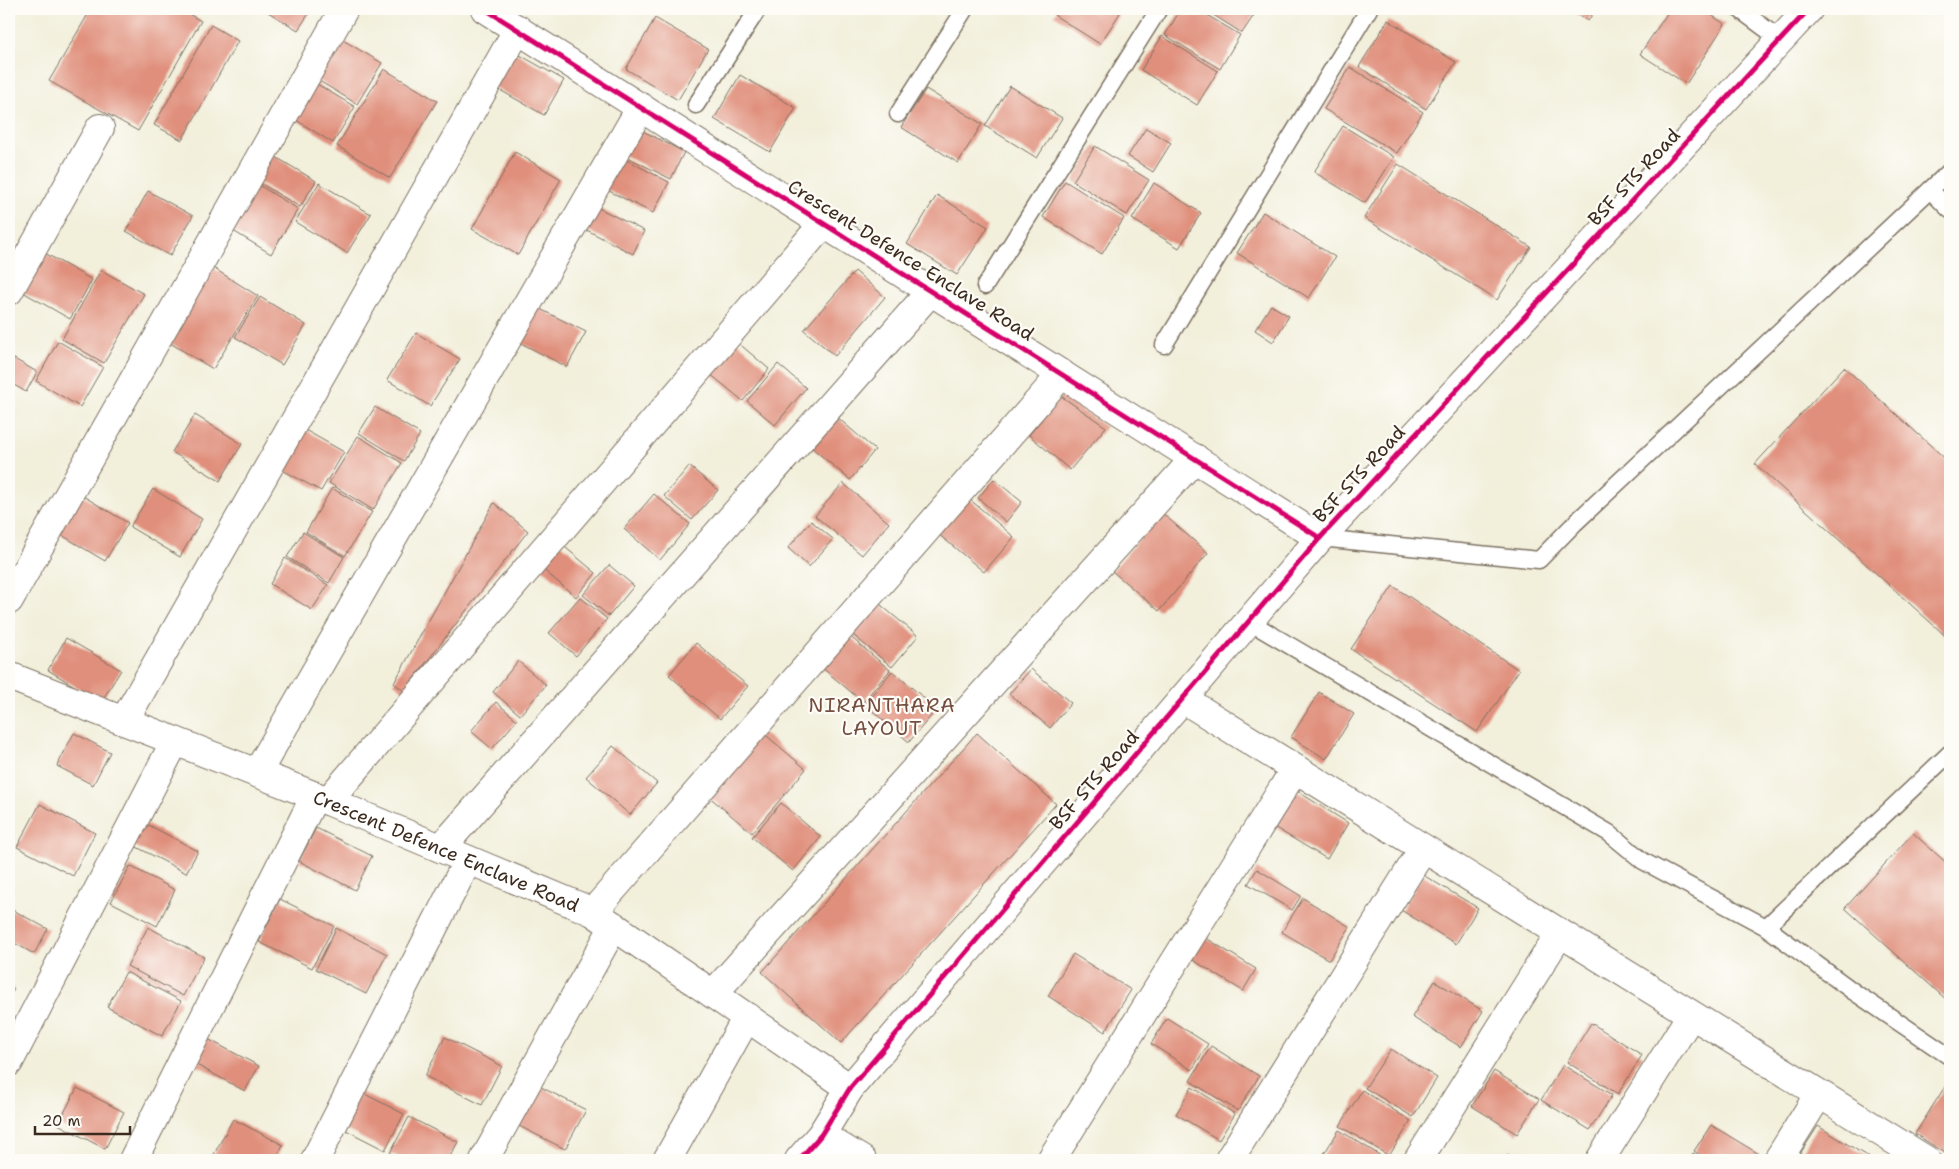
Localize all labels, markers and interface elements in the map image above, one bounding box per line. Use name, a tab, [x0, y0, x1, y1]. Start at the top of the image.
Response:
street label: BSF STS Road	[1582, 123, 1686, 231]
street label: Crescent Defence Enclave Road	[783, 174, 1039, 346]
street label: BSF STS Road	[1307, 420, 1411, 528]
district label: NIRANTHARA LAYOUT	[808, 692, 956, 741]
street label: BSF STS Road	[1044, 725, 1144, 835]
street label: Crescent Defence Enclave Road	[310, 784, 583, 917]
scale bar	[35, 1104, 130, 1136]
text: 20 m	[42, 1111, 81, 1131]

